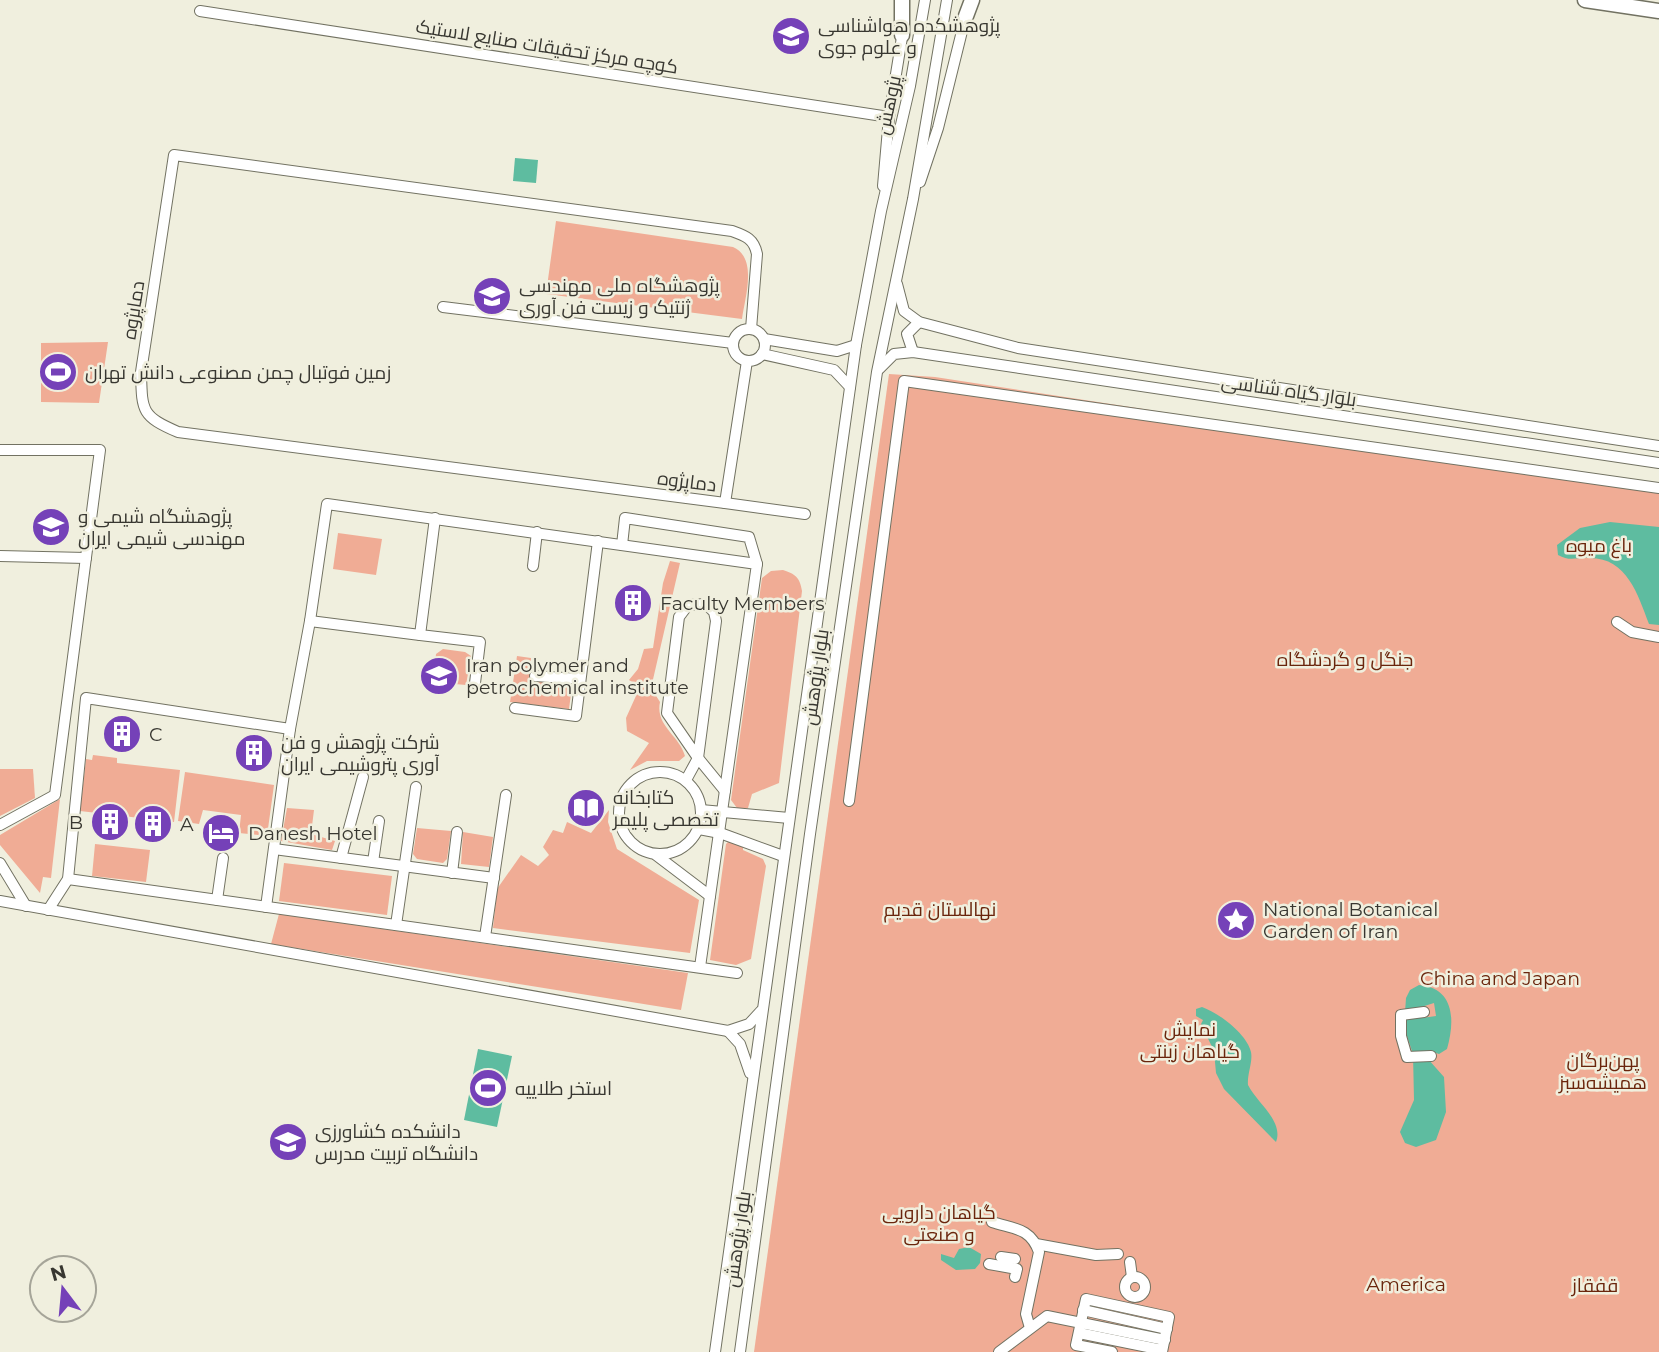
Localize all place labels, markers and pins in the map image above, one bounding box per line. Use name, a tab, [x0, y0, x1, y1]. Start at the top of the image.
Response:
place label: پژوهشکده هواشناسی و علوم جوی	[818, 14, 1000, 61]
school or university icon: پژوهشکده هواشناسی و علوم جوی	[770, 15, 812, 57]
place label: پژوهشگاه ملی مهندسی ژنتیک و زیست فن آوری	[519, 274, 720, 319]
school or university icon: پژوهشگاه ملی مهندسی ژنتیک و زیست فن آوری	[471, 275, 513, 317]
sports icon: زمین فوتبال چمن مصنوعی دانش تهران	[37, 351, 79, 393]
place label: زمین فوتبال چمن مصنوعی دانش تهران	[85, 361, 391, 385]
place label: پژوهشگاه شیمی و مهندسی شیمی ایران	[78, 505, 246, 550]
school or university icon: پژوهشگاه شیمی و مهندسی شیمی ایران	[30, 506, 72, 548]
building icon: Faculty Members	[612, 582, 654, 624]
place label: Faculty Members	[660, 592, 825, 615]
place label: Iran polymer and petrochemical institute	[466, 654, 689, 699]
school or university icon: Iran polymer and petrochemical institute	[418, 655, 460, 697]
building icon: C	[101, 713, 143, 755]
place label: C	[149, 723, 162, 746]
place label: شرکت پژوهش و فن آوری پتروشیمی ایران	[281, 731, 440, 777]
building icon: شرکت پژوهش و فن آوری پتروشیمی ایران	[233, 732, 275, 774]
place label: کتابخانه تخصصی پلیمر	[612, 786, 719, 832]
library icon: کتابخانه تخصصی پلیمر	[565, 787, 607, 829]
building icon: B	[89, 801, 131, 843]
building icon: A	[132, 803, 174, 845]
place label: B	[69, 811, 83, 834]
hotel icon: Danesh Hotel	[200, 812, 242, 854]
place label: A	[180, 813, 194, 836]
place label: Danesh Hotel	[248, 822, 378, 845]
place label: National Botanical Garden of Iran	[1263, 898, 1438, 943]
place icon: National Botanical Garden of Iran	[1215, 899, 1257, 941]
sports icon: استخر طلاییه	[467, 1067, 509, 1109]
place label: استخر طلاییه	[515, 1077, 612, 1100]
place label: دانشکده کشاورزی دانشگاه تربیت مدرس	[315, 1120, 478, 1165]
school or university icon: دانشکده کشاورزی دانشگاه تربیت مدرس	[267, 1121, 309, 1163]

